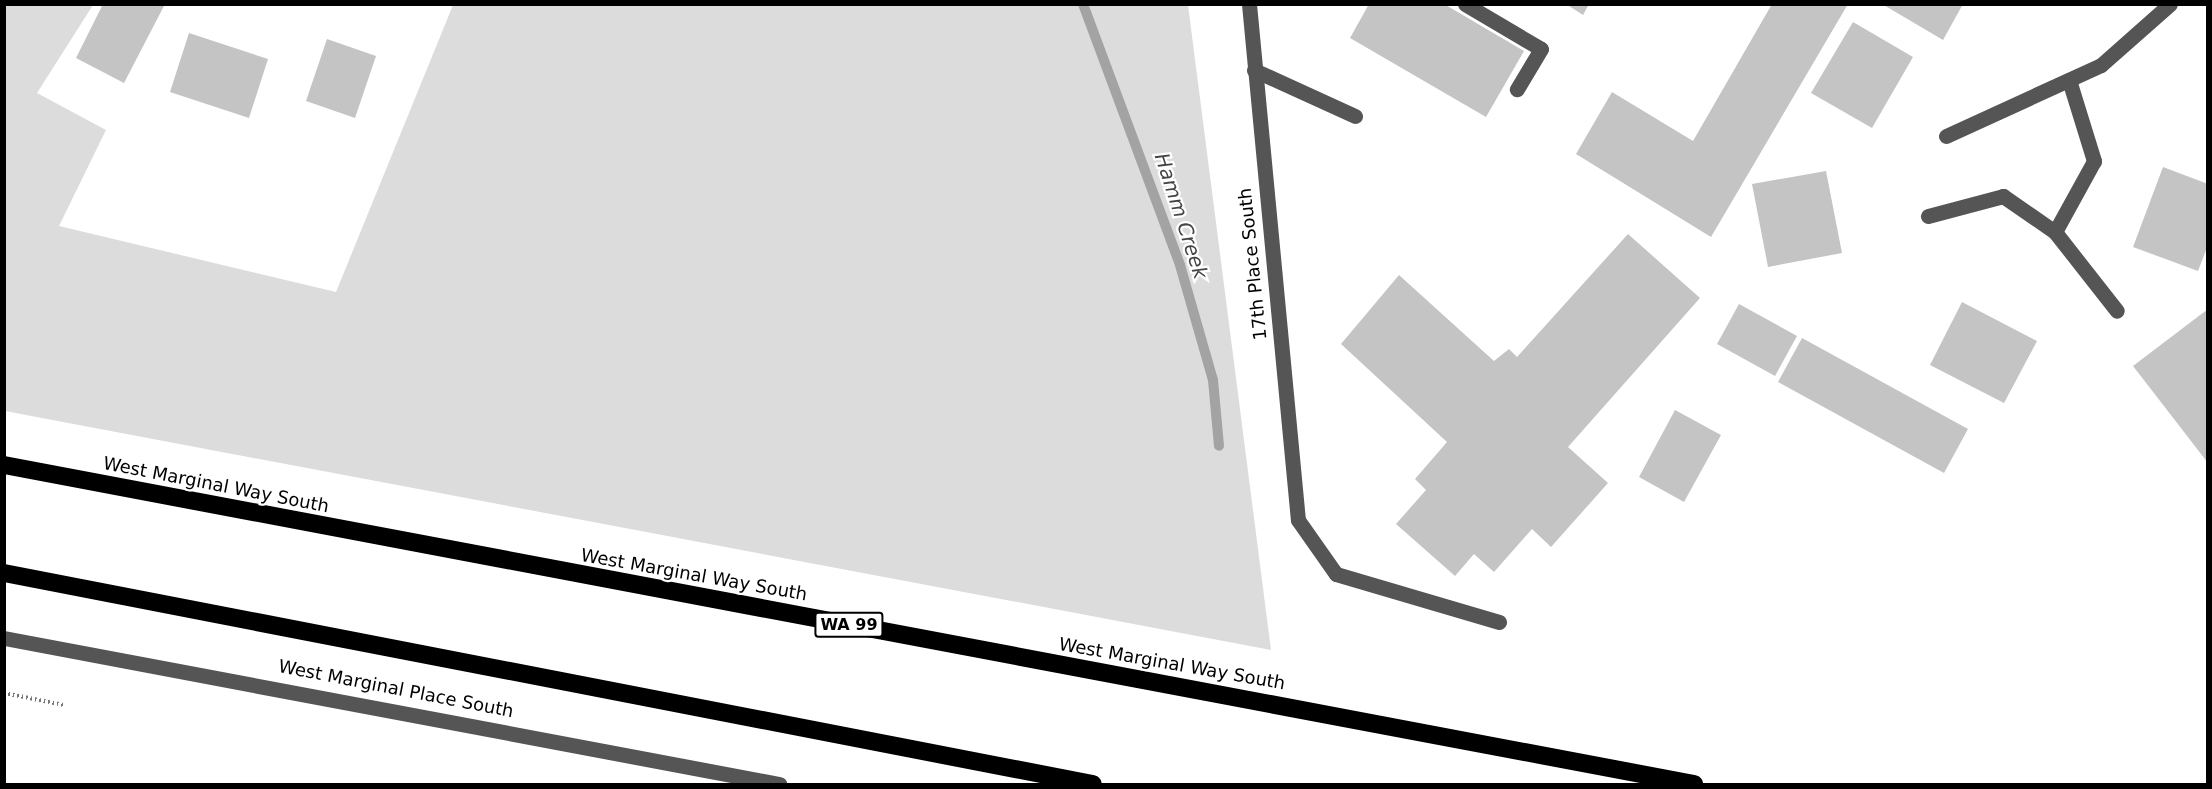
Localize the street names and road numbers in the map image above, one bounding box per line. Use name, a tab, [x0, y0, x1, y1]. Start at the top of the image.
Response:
street label: 17th Place South	[1234, 187, 1272, 341]
street label: West Marginal Way South	[101, 452, 331, 518]
street label: West Marginal Way South	[579, 544, 809, 606]
road number: WA 99	[813, 612, 885, 638]
street label: West Marginal Way South	[1057, 633, 1287, 695]
street label: West Marginal Place South	[277, 656, 515, 722]

